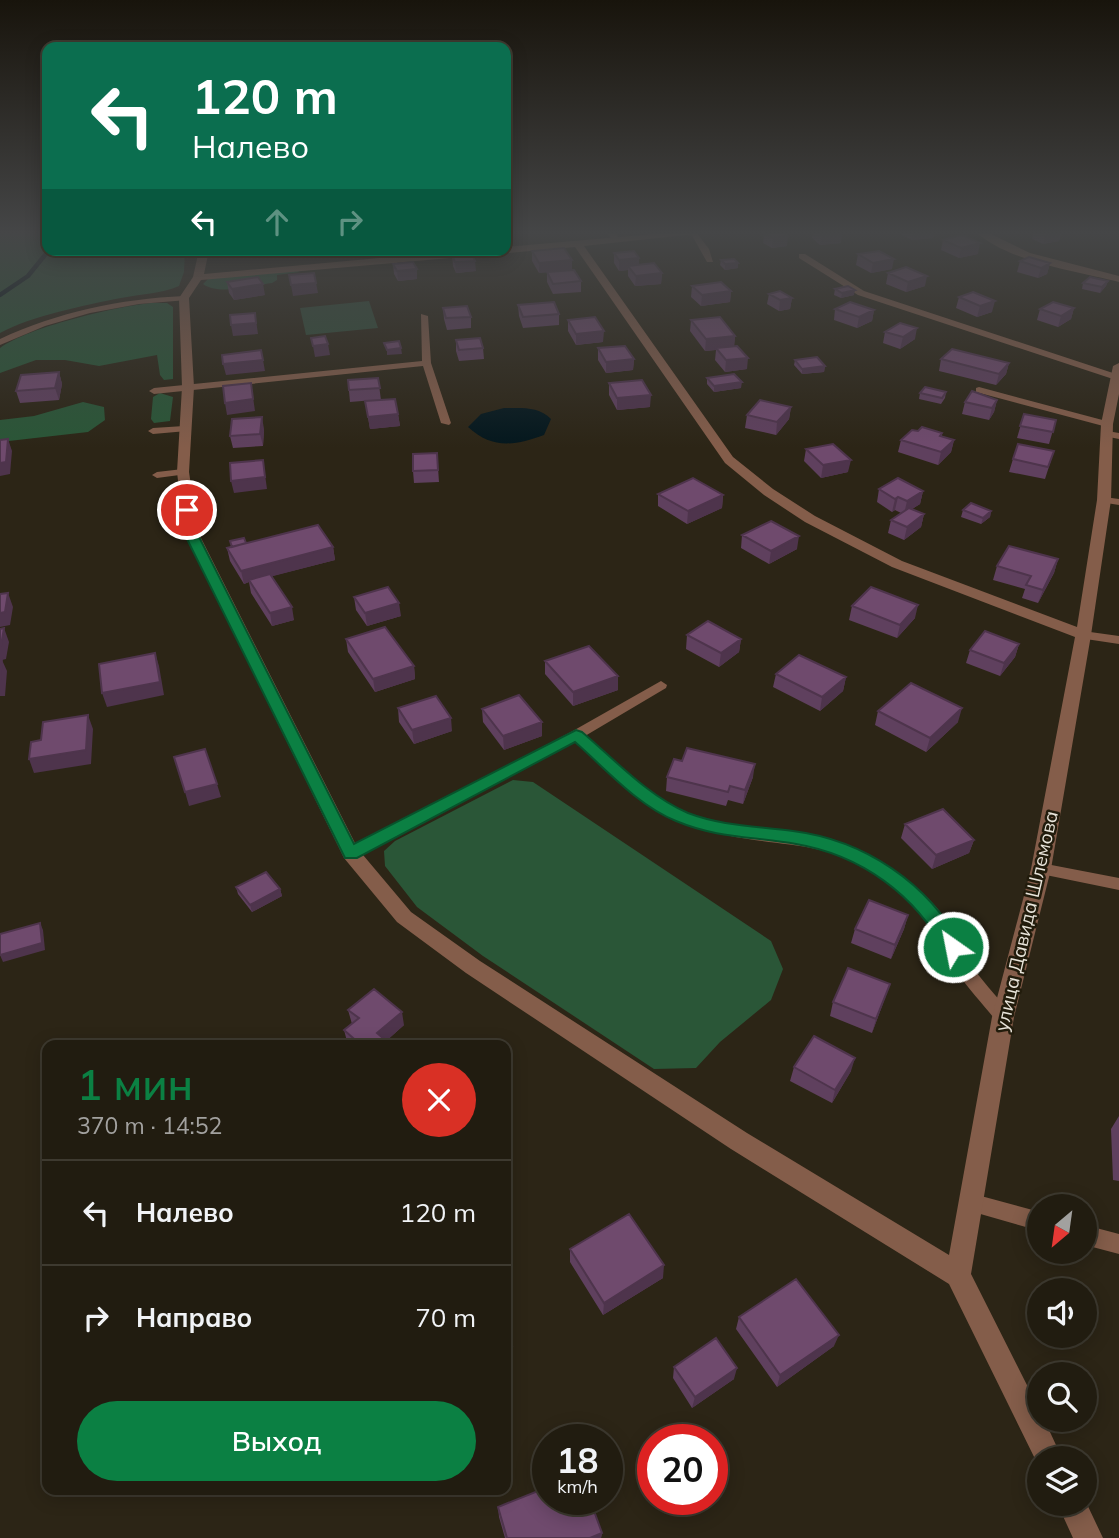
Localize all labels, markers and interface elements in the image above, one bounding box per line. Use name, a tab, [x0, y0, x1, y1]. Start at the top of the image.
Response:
text: 120 m	[192, 65, 338, 126]
icon: left	[77, 70, 168, 161]
text: Налево	[192, 126, 309, 166]
icon: left	[185, 203, 223, 241]
icon: ahead	[258, 203, 296, 241]
icon: right	[331, 203, 369, 241]
pin	[157, 480, 217, 540]
icon: arrive	[168, 491, 206, 529]
street label: улица Давида Шлемова	[989, 808, 1063, 1034]
position arrow	[916, 910, 990, 984]
text: 1 мин	[77, 1058, 193, 1111]
button: close	[402, 1063, 476, 1137]
text: 370 m · 14:52	[77, 1111, 222, 1140]
icon: left	[77, 1194, 115, 1232]
north arrow	[1027, 1194, 1097, 1264]
map controls	[1027, 1194, 1097, 1516]
text: Налево	[136, 1196, 234, 1229]
text: 120 m	[400, 1196, 476, 1229]
button: sound	[1027, 1278, 1097, 1348]
icon: right	[77, 1299, 115, 1337]
text: Направо	[136, 1301, 252, 1334]
text: 70 m	[415, 1301, 476, 1334]
button: search	[1027, 1362, 1097, 1432]
button: Выход	[77, 1401, 476, 1481]
speed limit sign: 20	[637, 1424, 728, 1515]
text: 18	[556, 1438, 599, 1482]
button: layers	[1027, 1446, 1097, 1516]
text: km/h	[557, 1475, 598, 1498]

